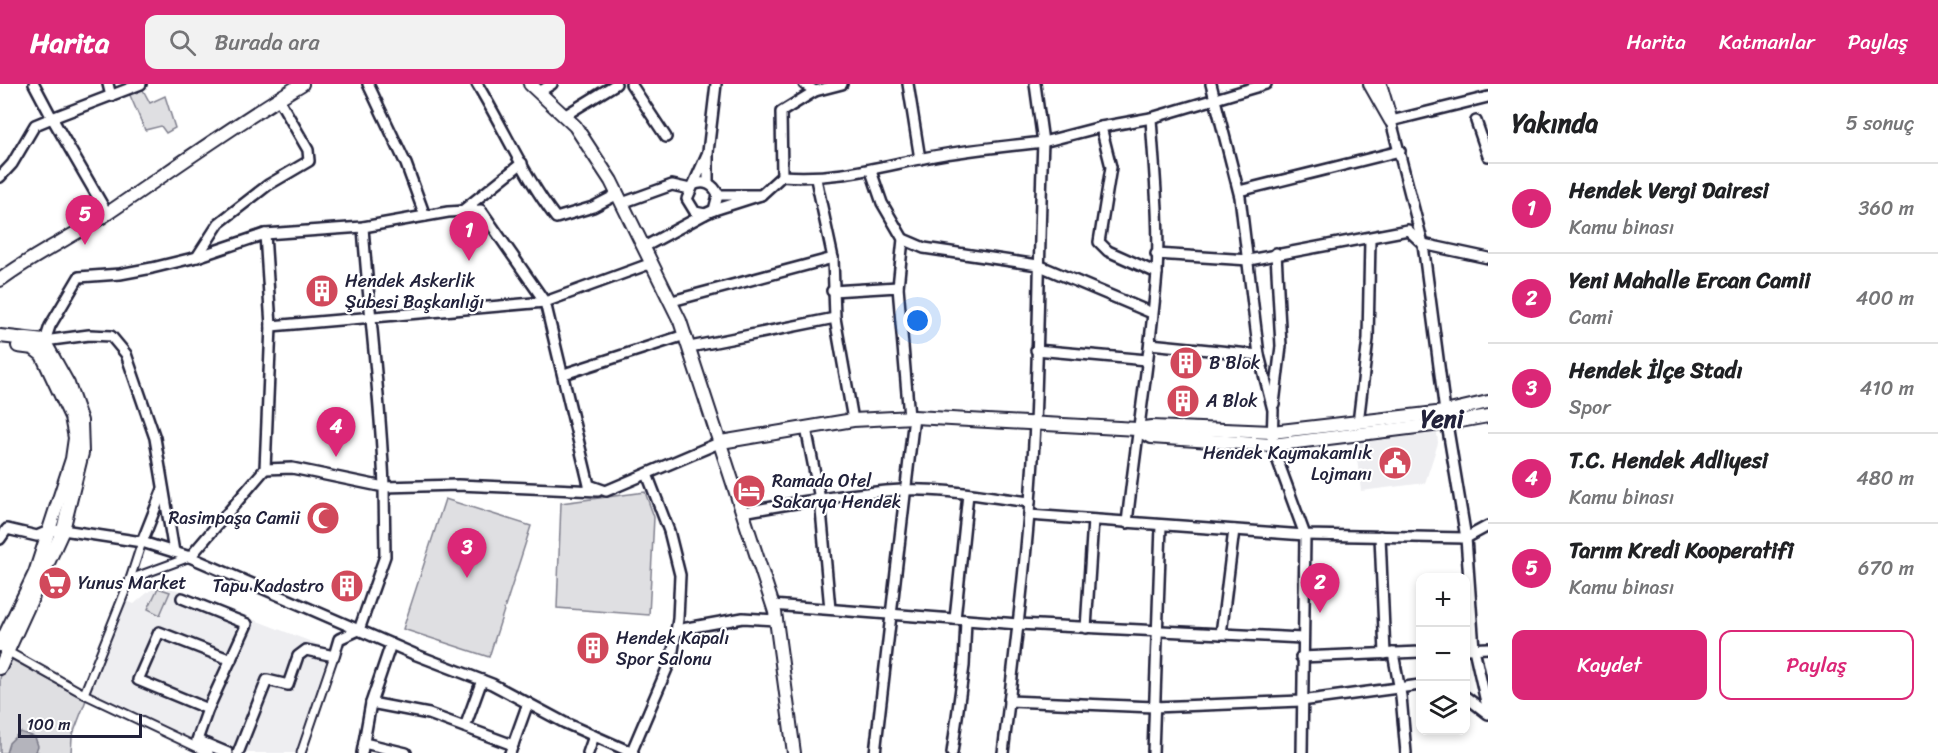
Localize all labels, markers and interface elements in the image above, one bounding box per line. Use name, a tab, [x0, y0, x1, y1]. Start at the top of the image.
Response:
search box	[145, 15, 565, 69]
text: Harita	[30, 18, 109, 67]
text: Burada ara	[214, 23, 320, 62]
text: Harita	[1626, 23, 1686, 61]
text: Katmanlar	[1719, 23, 1815, 61]
text: Paylaş	[1848, 23, 1908, 61]
icon: search	[166, 26, 199, 59]
text: Yakında	[1512, 100, 1598, 146]
text: 5 sonuç	[1846, 106, 1914, 141]
text: Hendek Vergi Dairesi	[1569, 171, 1769, 210]
text: 1	[1527, 191, 1536, 226]
text: 360 m	[1858, 191, 1914, 226]
pin: 5	[66, 196, 104, 245]
text: Kamu binası	[1569, 210, 1674, 245]
pin: 1	[450, 212, 488, 261]
text: Yeni Mahalle Ercan Camii	[1569, 261, 1810, 300]
place label: Hendek Askerlik Şubesi Başkanlığı	[345, 265, 484, 318]
building icon: Hendek Askerlik Şubesi Başkanlığı	[304, 273, 340, 309]
text: 2	[1526, 281, 1537, 316]
text: 400 m	[1856, 281, 1914, 316]
text: Cami	[1569, 300, 1612, 335]
your location	[903, 306, 932, 335]
building icon: B Blok	[1168, 345, 1204, 381]
place label: B Blok	[1209, 347, 1261, 379]
text: Hendek İlçe Stadı	[1569, 351, 1742, 390]
text: 3	[1526, 371, 1537, 406]
text: 410 m	[1860, 371, 1914, 406]
building icon: A Blok	[1165, 383, 1201, 419]
place label: A Blok	[1205, 385, 1258, 417]
text: Spor	[1569, 390, 1610, 425]
district label: Yeni	[1421, 398, 1465, 440]
pin: 4	[316, 408, 356, 457]
place label: Hendek Kaymakamlık Lojmanı	[1203, 437, 1372, 490]
text: T.C. Hendek Adliyesi	[1569, 441, 1768, 480]
public building icon: Hendek Kaymakamlık Lojmanı	[1377, 445, 1413, 481]
text: 4	[1525, 461, 1538, 496]
text: 480 m	[1856, 461, 1914, 496]
place label: Ramada Otel Sakarya Hendek	[772, 465, 901, 518]
hotel icon: Ramada Otel Sakarya Hendek	[731, 473, 767, 509]
text: Kamu binası	[1569, 480, 1674, 515]
mosque icon: Rasimpaşa Camii	[305, 500, 341, 536]
place label: Rasimpaşa Camii	[168, 502, 301, 534]
pin: 3	[448, 528, 486, 578]
text: Tarım Kredi Kooperatifi	[1569, 531, 1793, 570]
text: 5	[1525, 551, 1538, 586]
text: 670 m	[1858, 551, 1914, 586]
pin: 2	[1300, 564, 1340, 613]
supermarket icon: Yunus Market	[37, 565, 73, 601]
place label: Yunus Market	[78, 567, 187, 599]
building icon: Tapu Kadastro	[329, 568, 365, 604]
place label: Tapu Kadastro	[212, 570, 324, 602]
text: Kamu binası	[1569, 570, 1674, 605]
map controls	[1416, 573, 1470, 735]
button: +	[1416, 573, 1470, 627]
place label: Hendek Kapalı Spor Salonu	[616, 622, 729, 675]
button: −	[1416, 627, 1470, 681]
building icon: Hendek Kapalı Spor Salonu	[575, 630, 611, 666]
button: Kaydet	[1512, 630, 1707, 700]
button: Paylaş	[1719, 630, 1914, 700]
button: layers	[1416, 681, 1470, 735]
text: 100 m	[27, 710, 71, 739]
scale bar	[18, 711, 142, 738]

